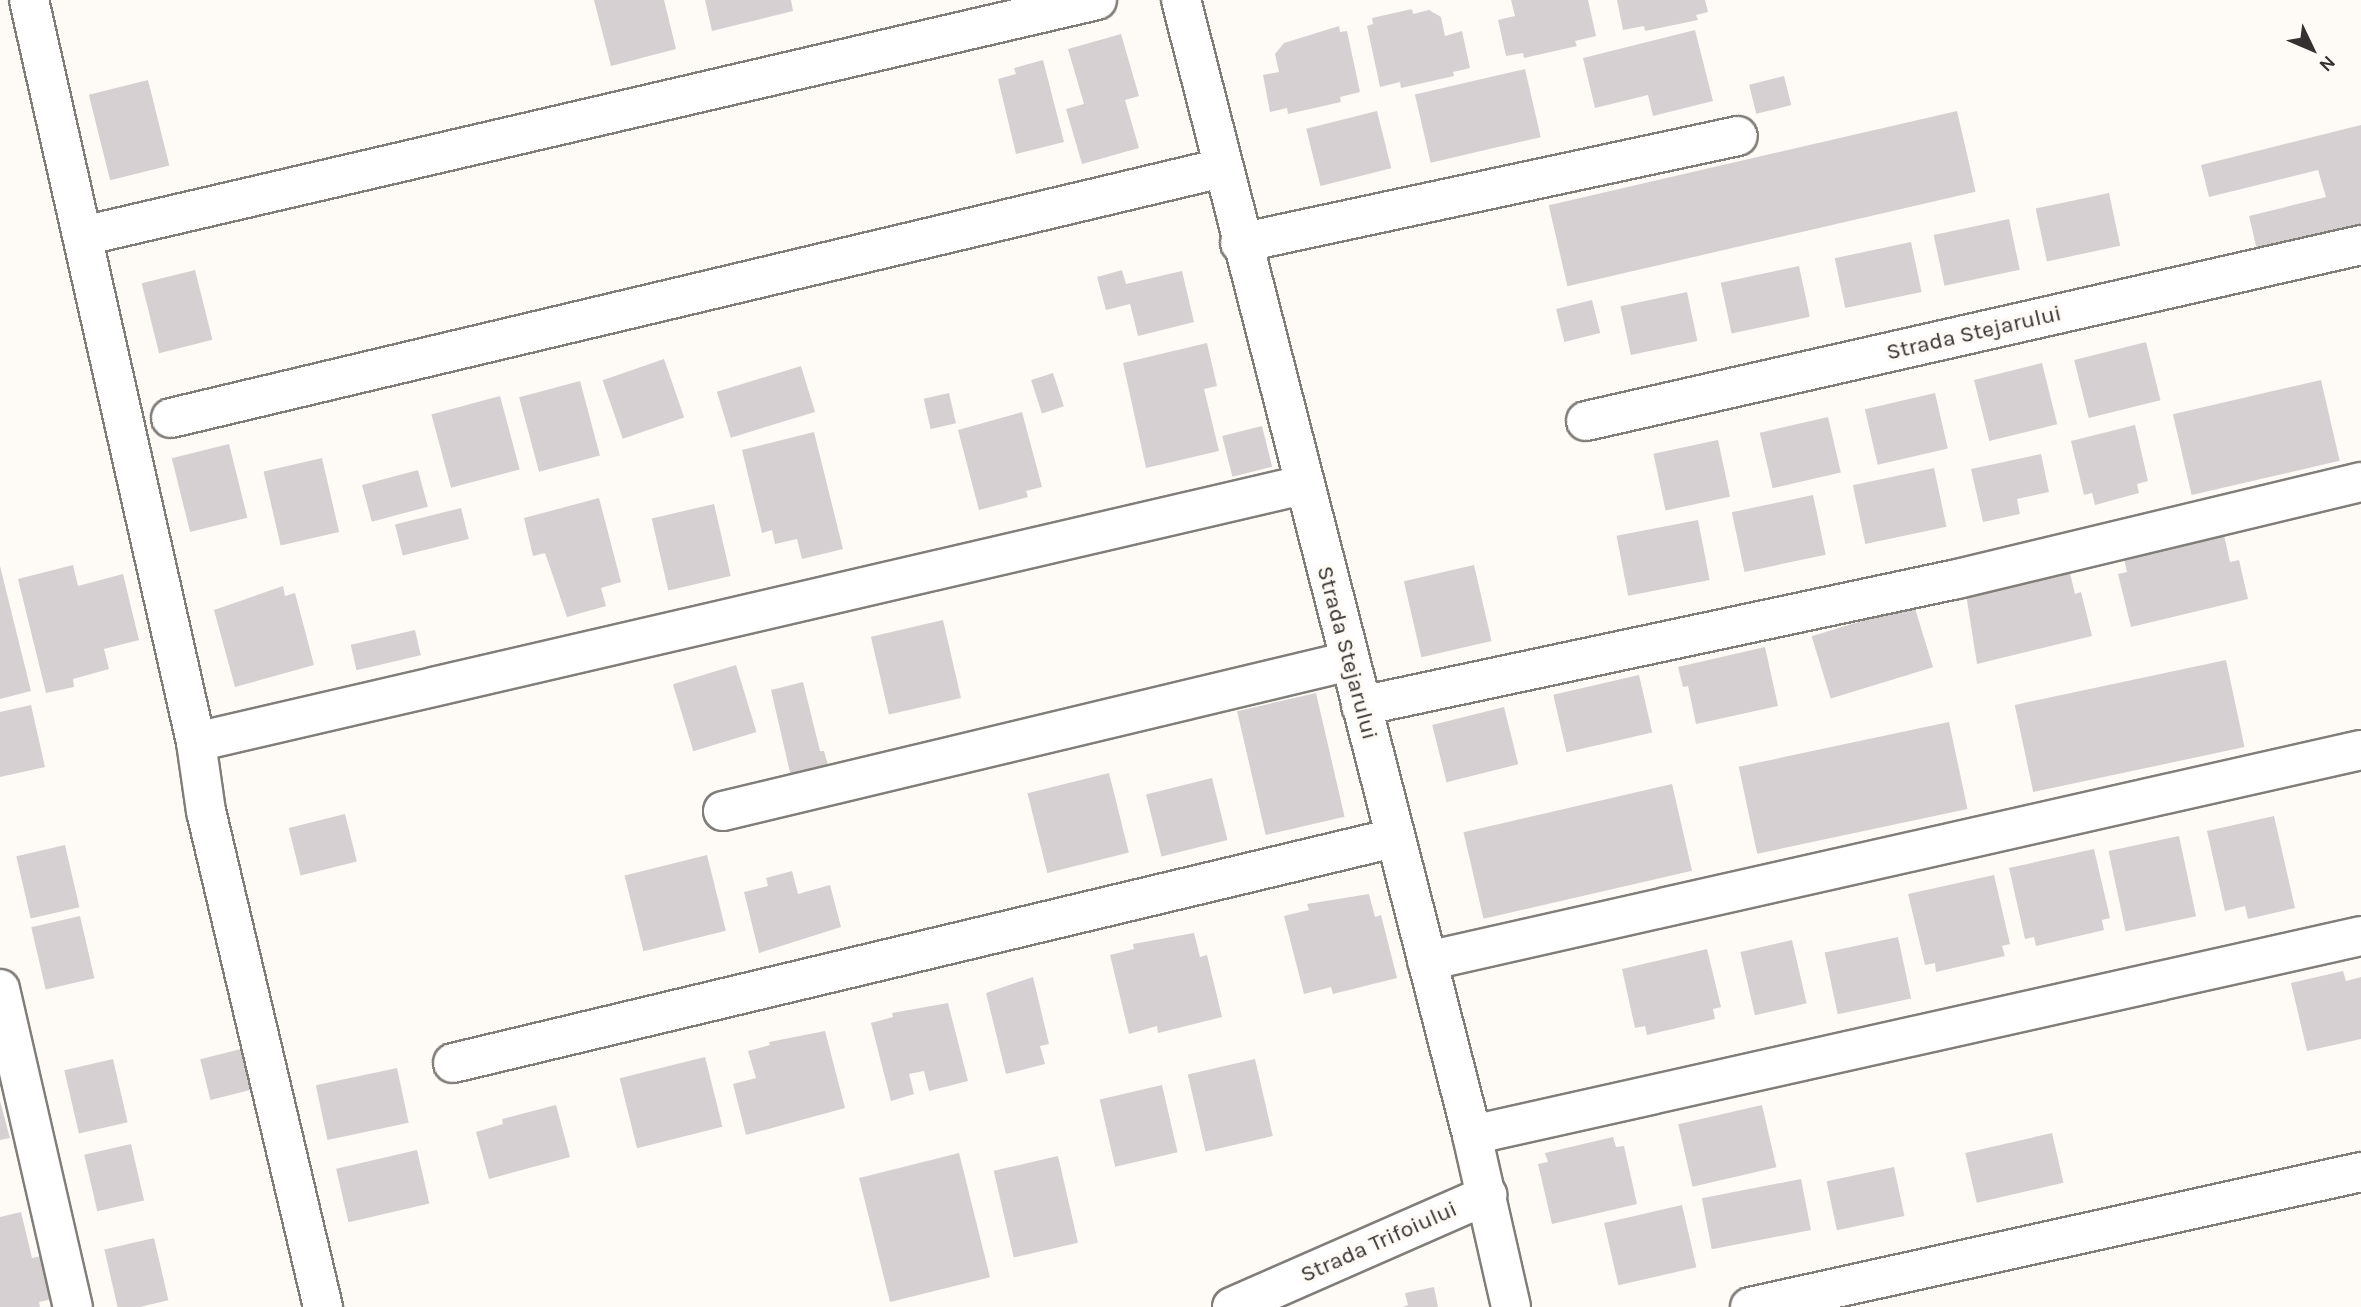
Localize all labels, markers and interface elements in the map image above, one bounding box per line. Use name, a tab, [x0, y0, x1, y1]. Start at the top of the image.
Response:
north arrow	[2277, 14, 2347, 84]
text: N	[2314, 51, 2340, 76]
street label: Strada Stejarului	[1884, 299, 2064, 367]
street label: Strada Stejarului	[1311, 563, 1383, 743]
street label: Strada Trifoiului	[1296, 1195, 1462, 1289]

